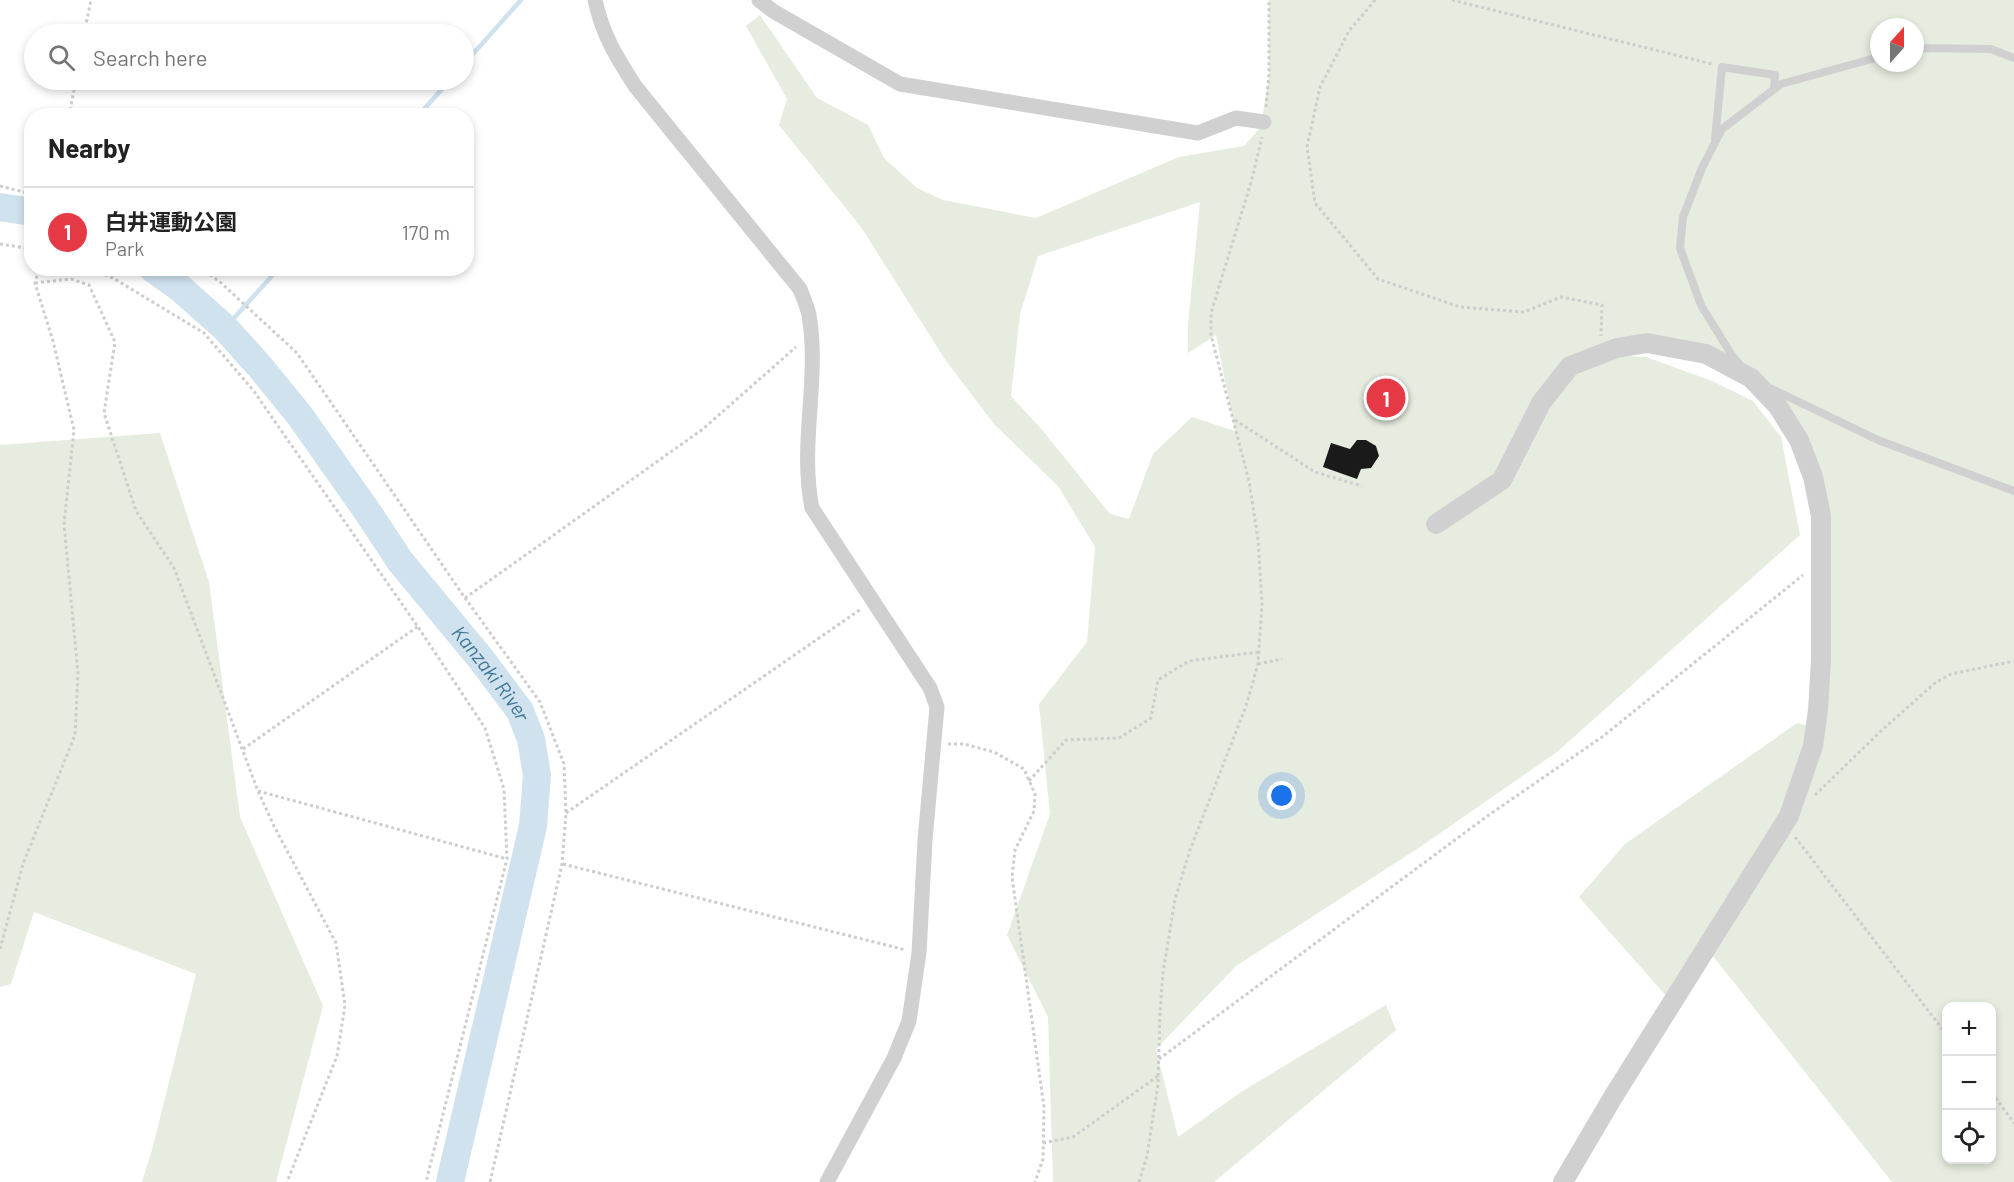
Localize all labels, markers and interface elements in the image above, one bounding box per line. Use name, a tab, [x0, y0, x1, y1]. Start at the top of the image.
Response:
north arrow	[1870, 18, 1924, 72]
search box	[24, 24, 474, 90]
icon: search	[45, 41, 78, 74]
text: Search here	[93, 44, 207, 70]
text: Nearby	[48, 132, 130, 163]
text: 白井運動公園	[105, 208, 237, 234]
text: 1	[64, 220, 71, 244]
text: 170 m	[402, 220, 450, 244]
text: Park	[105, 236, 144, 260]
pin: 1	[1366, 376, 1406, 420]
water label: Kanzaki River	[447, 620, 536, 725]
your location	[1267, 781, 1296, 810]
map controls	[1942, 1002, 1996, 1164]
button: +	[1942, 1002, 1996, 1056]
button: −	[1942, 1056, 1996, 1110]
button: locate	[1942, 1110, 1996, 1164]

